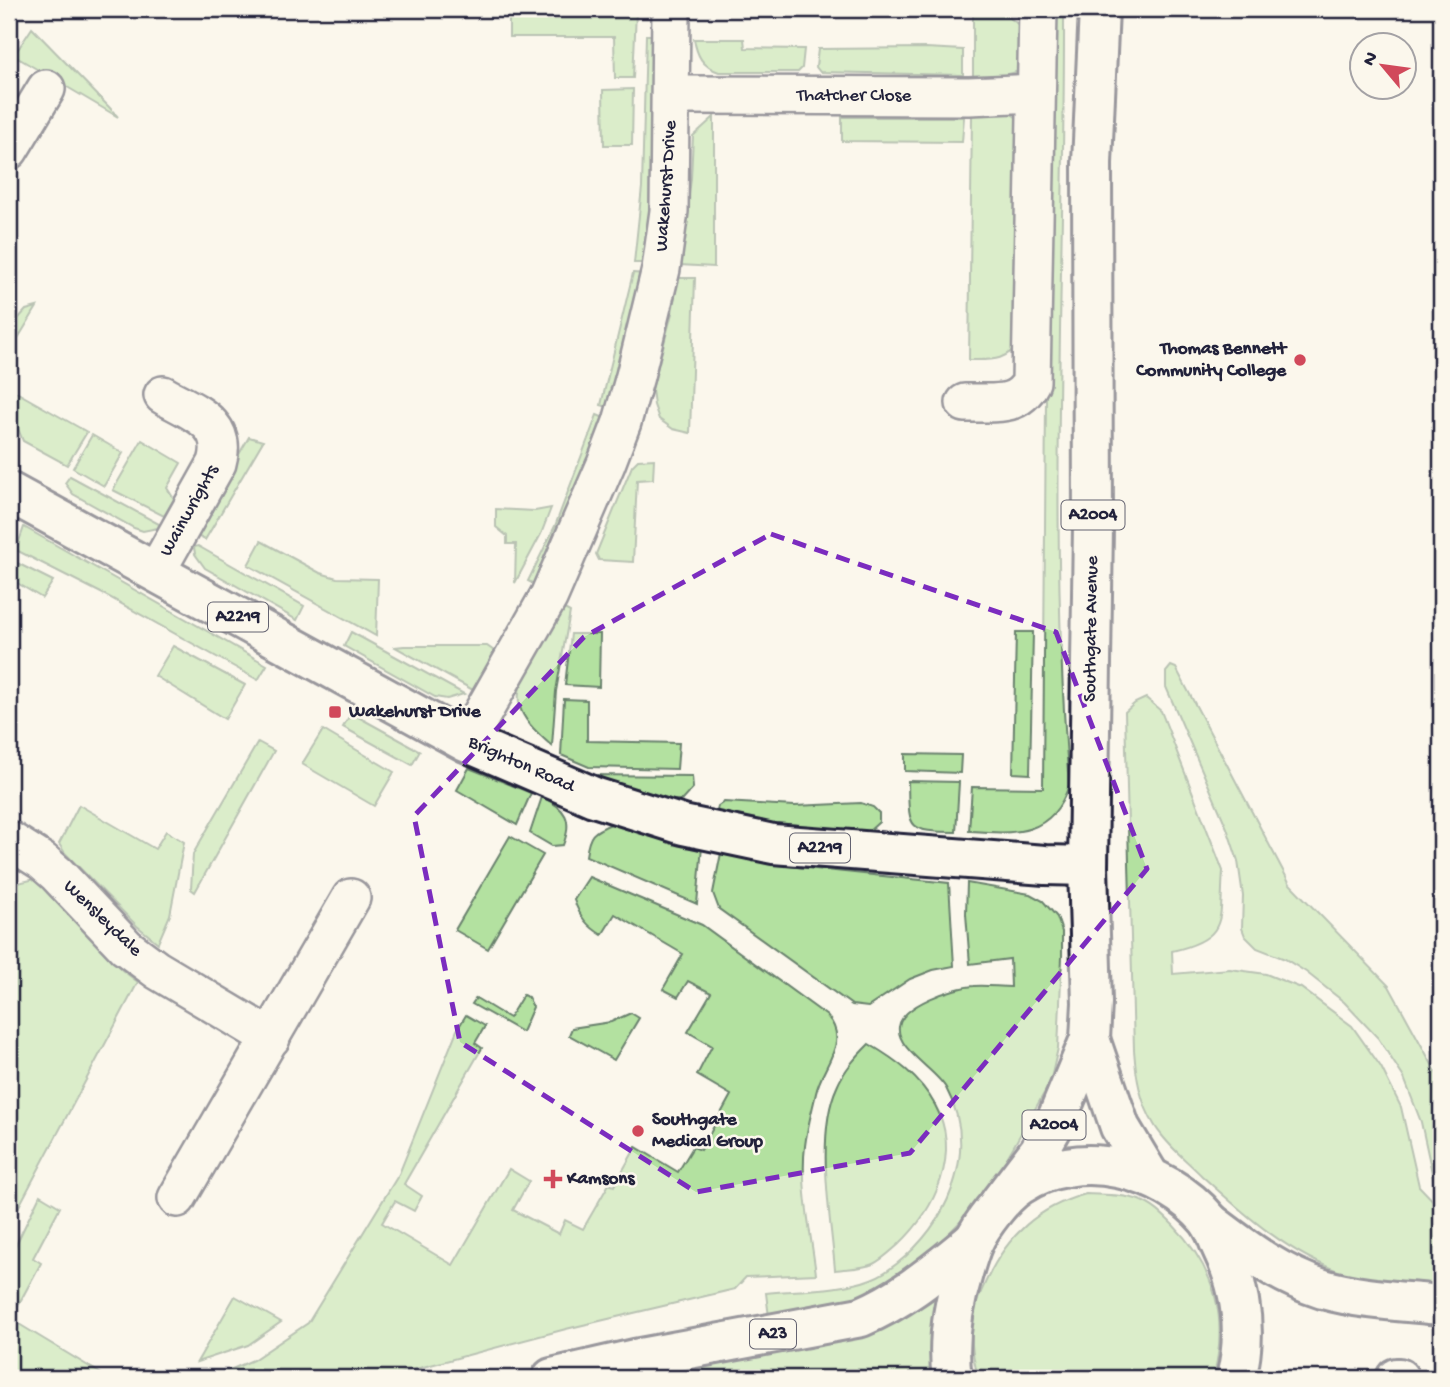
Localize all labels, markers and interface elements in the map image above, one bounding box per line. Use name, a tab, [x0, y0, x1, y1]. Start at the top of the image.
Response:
north arrow	[1348, 32, 1418, 102]
text: N	[1358, 48, 1384, 70]
street label: Thatcher Close	[796, 85, 912, 108]
street label: Wakehurst Drive	[651, 119, 683, 252]
place label: Thomas Bennett Community College	[1135, 338, 1288, 383]
marker: Thomas Bennett Community College	[1292, 352, 1308, 368]
street label: Wainwrights	[155, 460, 225, 561]
road number: A2004	[1062, 500, 1124, 530]
street label: Southgate Avenue	[1079, 556, 1105, 702]
road number: A2219	[208, 602, 268, 632]
place label: Wakehurst Drive	[348, 701, 482, 724]
marker: Wakehurst Drive	[327, 704, 343, 720]
street label: Brighton Road	[463, 731, 580, 799]
road number: A2219	[790, 834, 850, 862]
street label: Wensleydale	[58, 876, 146, 962]
place label: Southgate Medical Group	[652, 1109, 763, 1154]
road number: A2004	[1023, 1110, 1086, 1140]
marker: Southgate Medical Group	[630, 1123, 646, 1139]
place label: Kamsons	[566, 1168, 635, 1191]
marker: Kamsons	[545, 1171, 561, 1187]
road number: A23	[750, 1320, 796, 1349]

